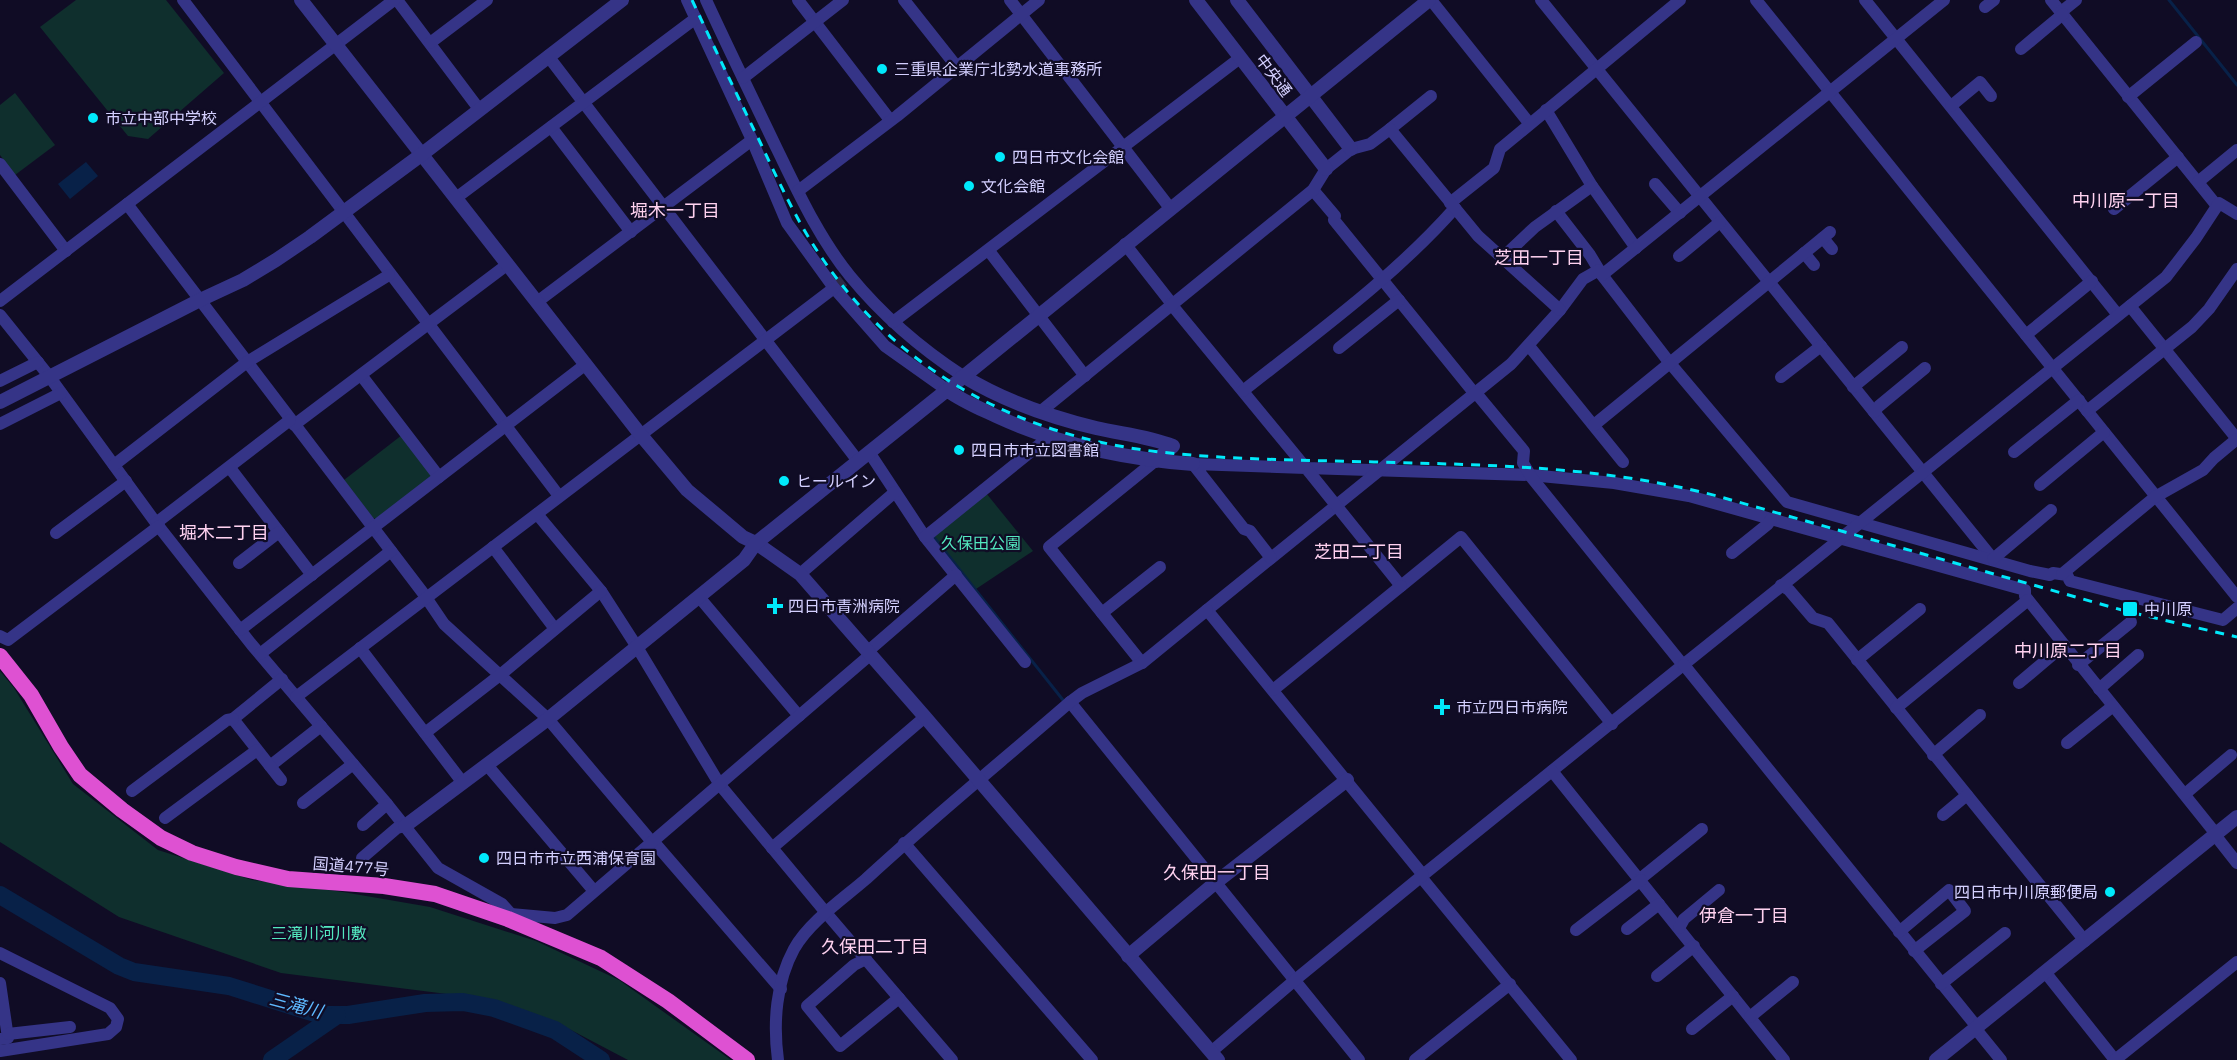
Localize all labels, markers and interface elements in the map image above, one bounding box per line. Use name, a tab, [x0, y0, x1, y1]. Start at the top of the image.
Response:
street label: 中央通	[1252, 50, 1296, 100]
place label: 三重県企業庁北勢水道事務所	[894, 59, 1102, 79]
marker: 三重県企業庁北勢水道事務所	[875, 62, 889, 76]
place label: 市立中部中学校	[105, 108, 217, 128]
marker: 市立中部中学校	[86, 111, 100, 125]
place label: 四日市文化会館	[1012, 147, 1124, 167]
marker: 四日市文化会館	[993, 150, 1007, 164]
place label: 文化会館	[981, 176, 1045, 196]
marker: 文化会館	[962, 179, 976, 193]
district label: 中川原一丁目	[2072, 189, 2180, 212]
district label: 堀木一丁目	[630, 199, 720, 222]
district label: 芝田一丁目	[1494, 246, 1584, 269]
place label: 四日市市立図書館	[971, 440, 1099, 460]
marker: 四日市市立図書館	[952, 443, 966, 457]
place label: ヒールイン	[796, 471, 876, 491]
marker: ヒールイン	[777, 474, 791, 488]
district label: 堀木二丁目	[179, 521, 269, 544]
park label: 久保田公園	[941, 533, 1021, 553]
district label: 芝田二丁目	[1314, 540, 1404, 563]
place label: 四日市青洲病院	[788, 596, 900, 616]
marker: 四日市青洲病院	[766, 597, 784, 615]
place label: 中川原	[2144, 599, 2192, 619]
marker: 中川原	[2121, 600, 2139, 618]
district label: 中川原二丁目	[2014, 639, 2122, 662]
place label: 市立四日市病院	[1456, 697, 1568, 717]
marker: 市立四日市病院	[1433, 698, 1451, 716]
place label: 四日市市立西浦保育園	[496, 848, 656, 868]
marker: 四日市市立西浦保育園	[477, 851, 491, 865]
street label: 国道477号	[312, 853, 390, 879]
district label: 久保田一丁目	[1163, 861, 1271, 884]
place label: 四日市中川原郵便局	[1954, 882, 2098, 902]
marker: 四日市中川原郵便局	[2103, 885, 2117, 899]
district label: 伊倉一丁目	[1699, 904, 1789, 927]
park label: 三滝川河川敷	[271, 923, 367, 943]
district label: 久保田二丁目	[821, 935, 929, 958]
water label: 三滝川	[267, 987, 327, 1024]

